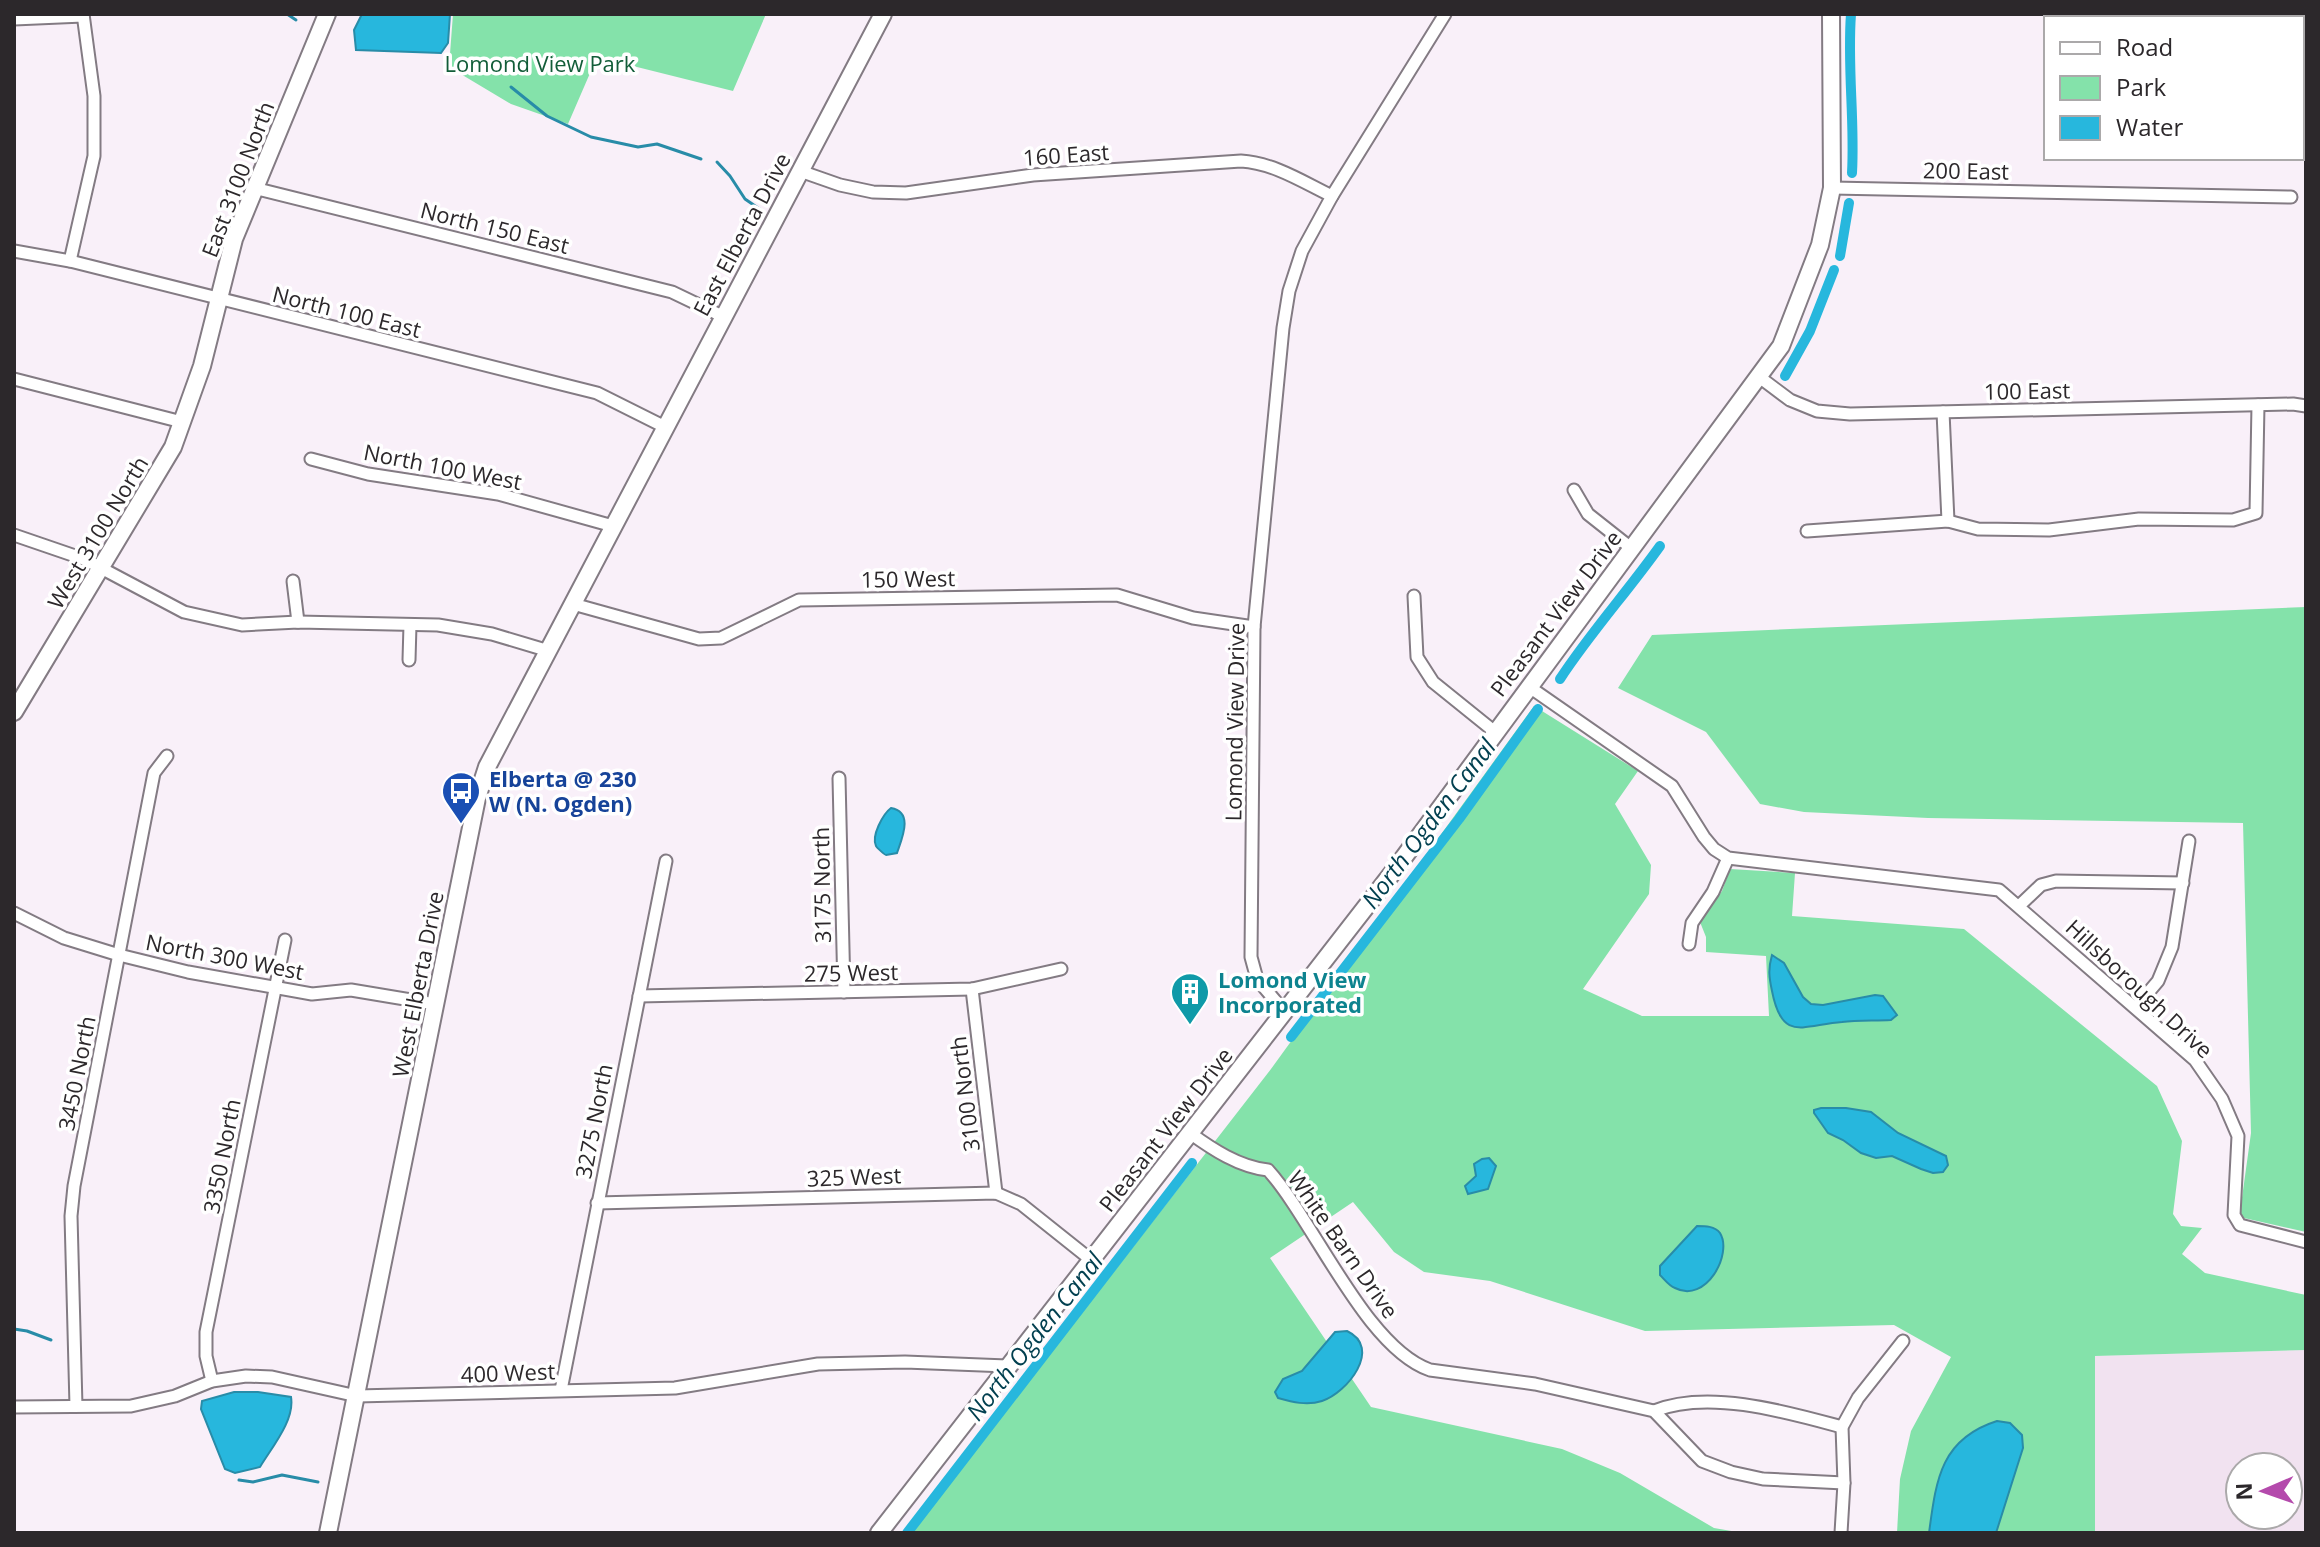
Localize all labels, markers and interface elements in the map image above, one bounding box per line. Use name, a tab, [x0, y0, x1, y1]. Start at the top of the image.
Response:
legend	[2044, 16, 2304, 160]
text: Road	[2116, 30, 2173, 63]
park label: Lomond View Park	[445, 48, 636, 78]
text: Park	[2116, 70, 2167, 103]
street label: East 3100 North	[193, 97, 281, 261]
text: Water	[2116, 110, 2184, 143]
street label: 160 East	[1022, 136, 1110, 172]
street label: East Elberta Drive	[685, 147, 797, 321]
street label: 200 East	[1923, 154, 2010, 186]
street label: North 150 East	[418, 194, 573, 260]
street label: North 100 East	[270, 278, 425, 344]
street label: 100 East	[1984, 374, 2071, 406]
street label: North 100 West	[361, 436, 525, 496]
street label: West 3100 North	[40, 450, 154, 614]
street label: Pleasant View Drive	[1483, 524, 1627, 702]
street label: 150 West	[861, 562, 956, 594]
street label: Lomond View Drive	[1217, 622, 1251, 822]
water label: North Ogden Canal	[1353, 731, 1503, 915]
place label: Elberta @ 230 W (N. Ogden)	[489, 763, 637, 818]
bus stop icon: Elberta @ 230 W (N. Ogden)	[440, 770, 482, 825]
street label: 3175 North	[805, 827, 837, 943]
street label: West Elberta Drive	[384, 888, 450, 1080]
street label: Hillsborough Drive	[2060, 912, 2220, 1064]
street label: North 300 West	[143, 926, 307, 986]
street label: 275 West	[804, 956, 899, 988]
place label: Lomond View Incorporated	[1218, 964, 1366, 1019]
building icon: Lomond View Incorporated	[1169, 971, 1211, 1026]
street label: 3450 North	[50, 1013, 102, 1133]
street label: 3100 North	[942, 1035, 986, 1153]
street label: Pleasant View Drive	[1091, 1041, 1239, 1217]
street label: 3275 North	[567, 1061, 619, 1181]
street label: 3350 North	[195, 1096, 247, 1216]
street label: 325 West	[806, 1159, 902, 1193]
street label: White Barn Drive	[1282, 1164, 1406, 1324]
water label: North Ogden Canal	[958, 1244, 1111, 1427]
street label: 400 West	[460, 1355, 556, 1389]
north arrow	[2224, 1451, 2304, 1531]
text: N	[2228, 1482, 2258, 1501]

